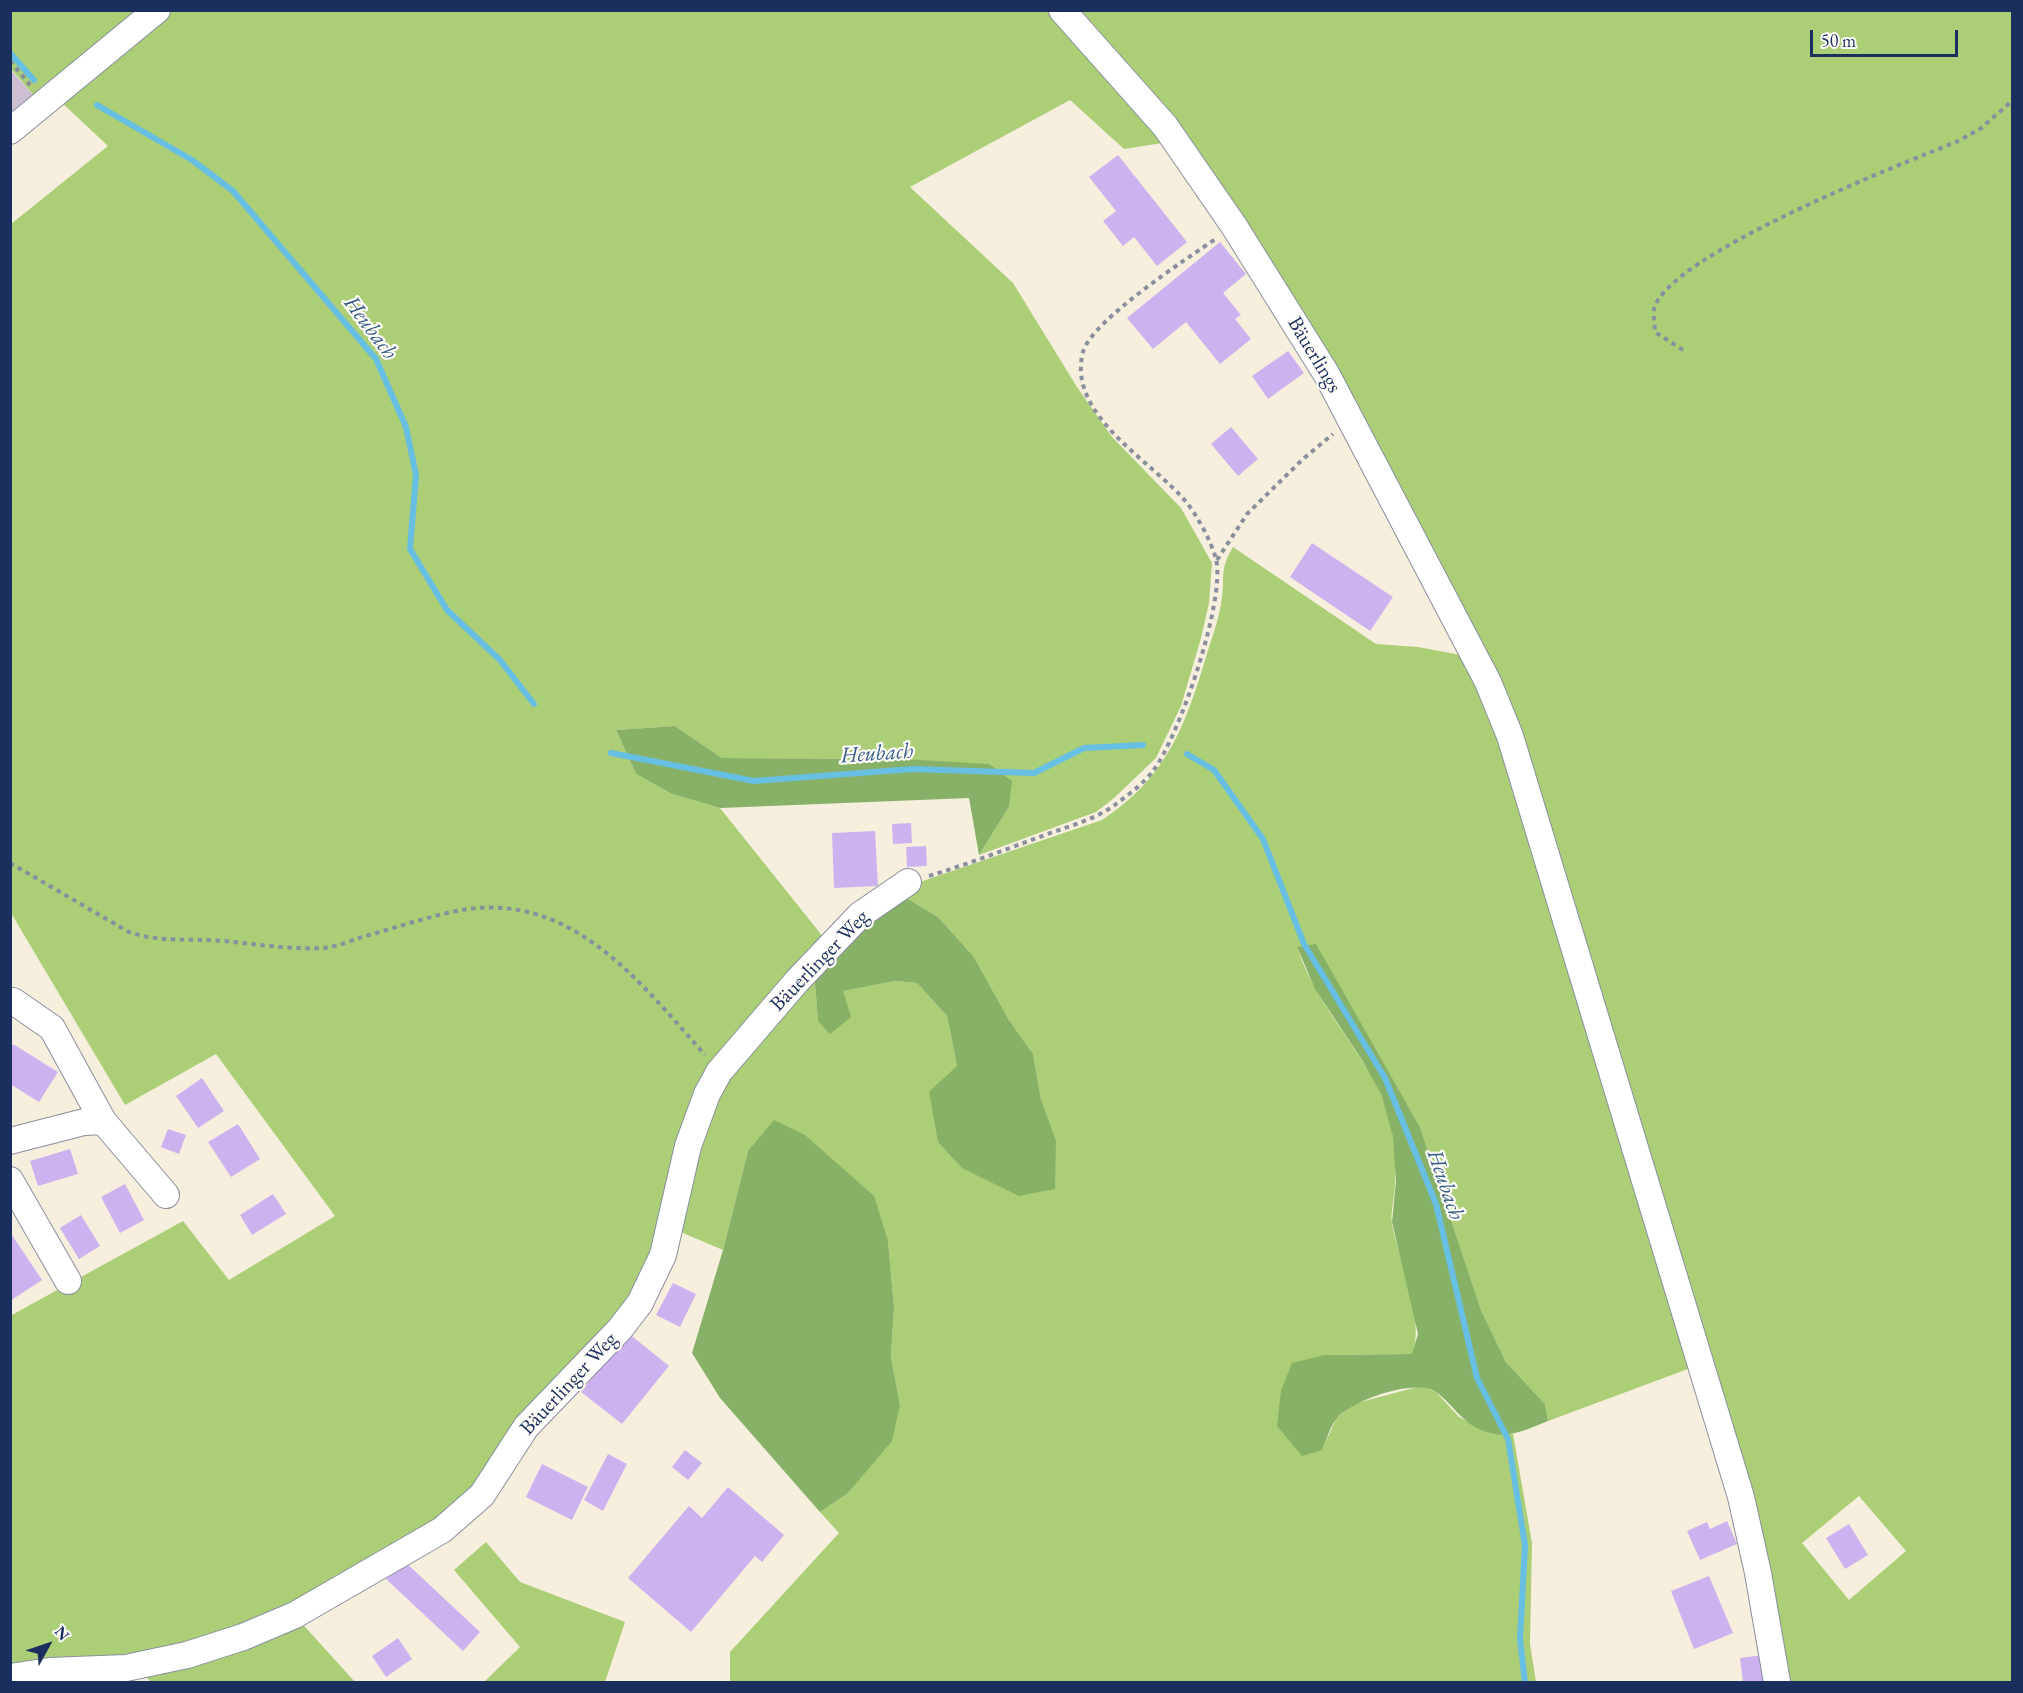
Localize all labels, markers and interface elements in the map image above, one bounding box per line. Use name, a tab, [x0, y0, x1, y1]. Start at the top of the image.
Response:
scale bar	[1813, 18, 1962, 56]
text: 50 m	[1821, 29, 1856, 52]
water label: Heubach	[338, 291, 402, 365]
street label: Bäuerlings	[1282, 312, 1346, 398]
water label: Heubach	[840, 738, 914, 770]
street label: Bäuerlinger Weg	[765, 905, 875, 1017]
water label: Heubach	[1421, 1146, 1469, 1224]
street label: Bäuerlinger Weg	[515, 1327, 623, 1441]
north arrow	[18, 1615, 78, 1675]
text: N	[50, 1621, 74, 1645]

